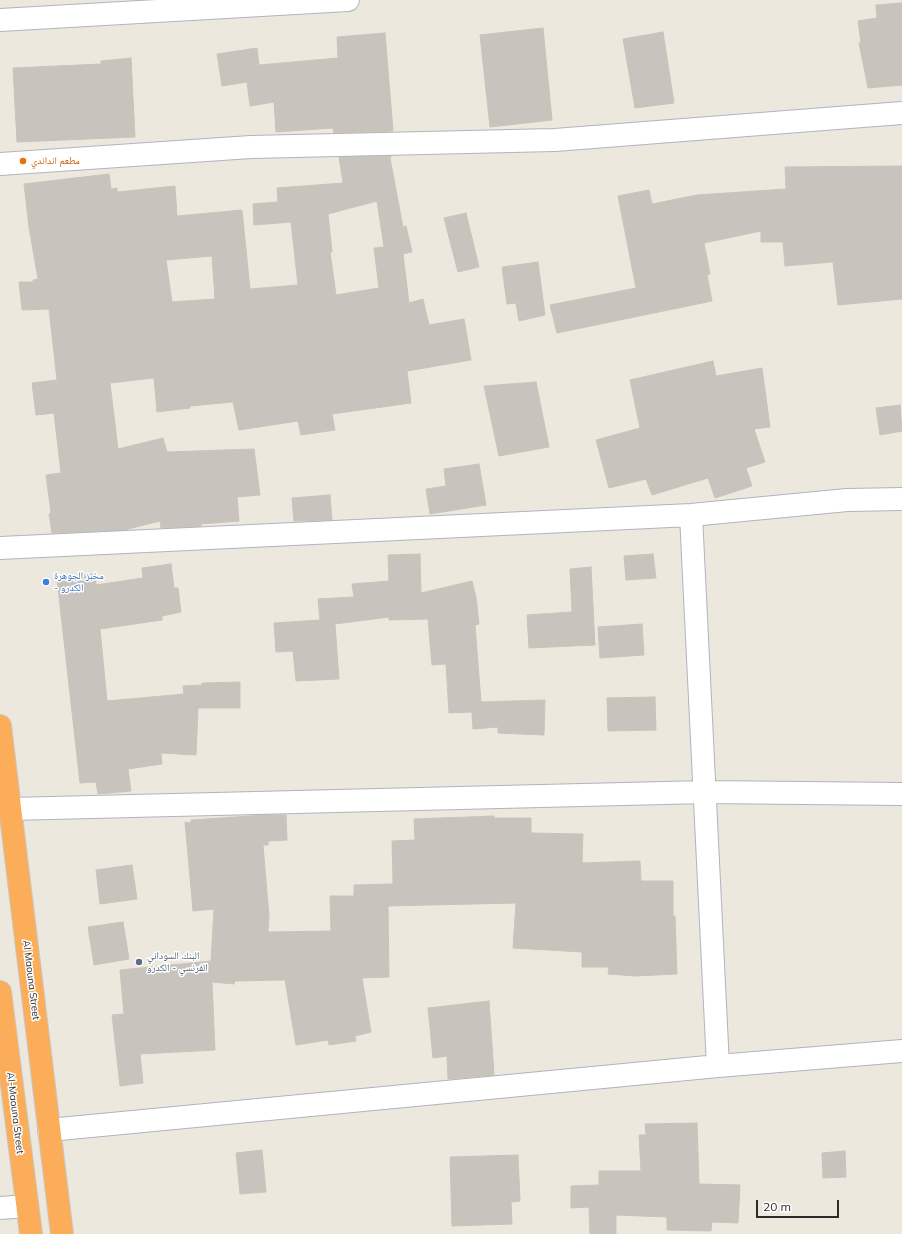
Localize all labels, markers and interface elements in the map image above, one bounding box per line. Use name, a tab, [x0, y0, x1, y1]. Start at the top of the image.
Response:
place label: مطعم انداندي	[31, 155, 80, 167]
marker: مطعم انداندي	[18, 156, 28, 166]
place label: مخبز الجوهرة - الكدرو	[54, 570, 104, 594]
marker: مخبز الجوهرة - الكدرو	[41, 577, 51, 587]
street label: Al Maouna Street	[20, 939, 42, 1021]
place label: البنك السوداني الفرنسي - الكدرو	[147, 950, 208, 974]
marker: البنك السوداني الفرنسي - الكدرو	[134, 957, 144, 967]
street label: Al-Maouna Street	[4, 1071, 26, 1155]
scale bar	[758, 1192, 841, 1218]
text: 20 m	[763, 1199, 791, 1214]

